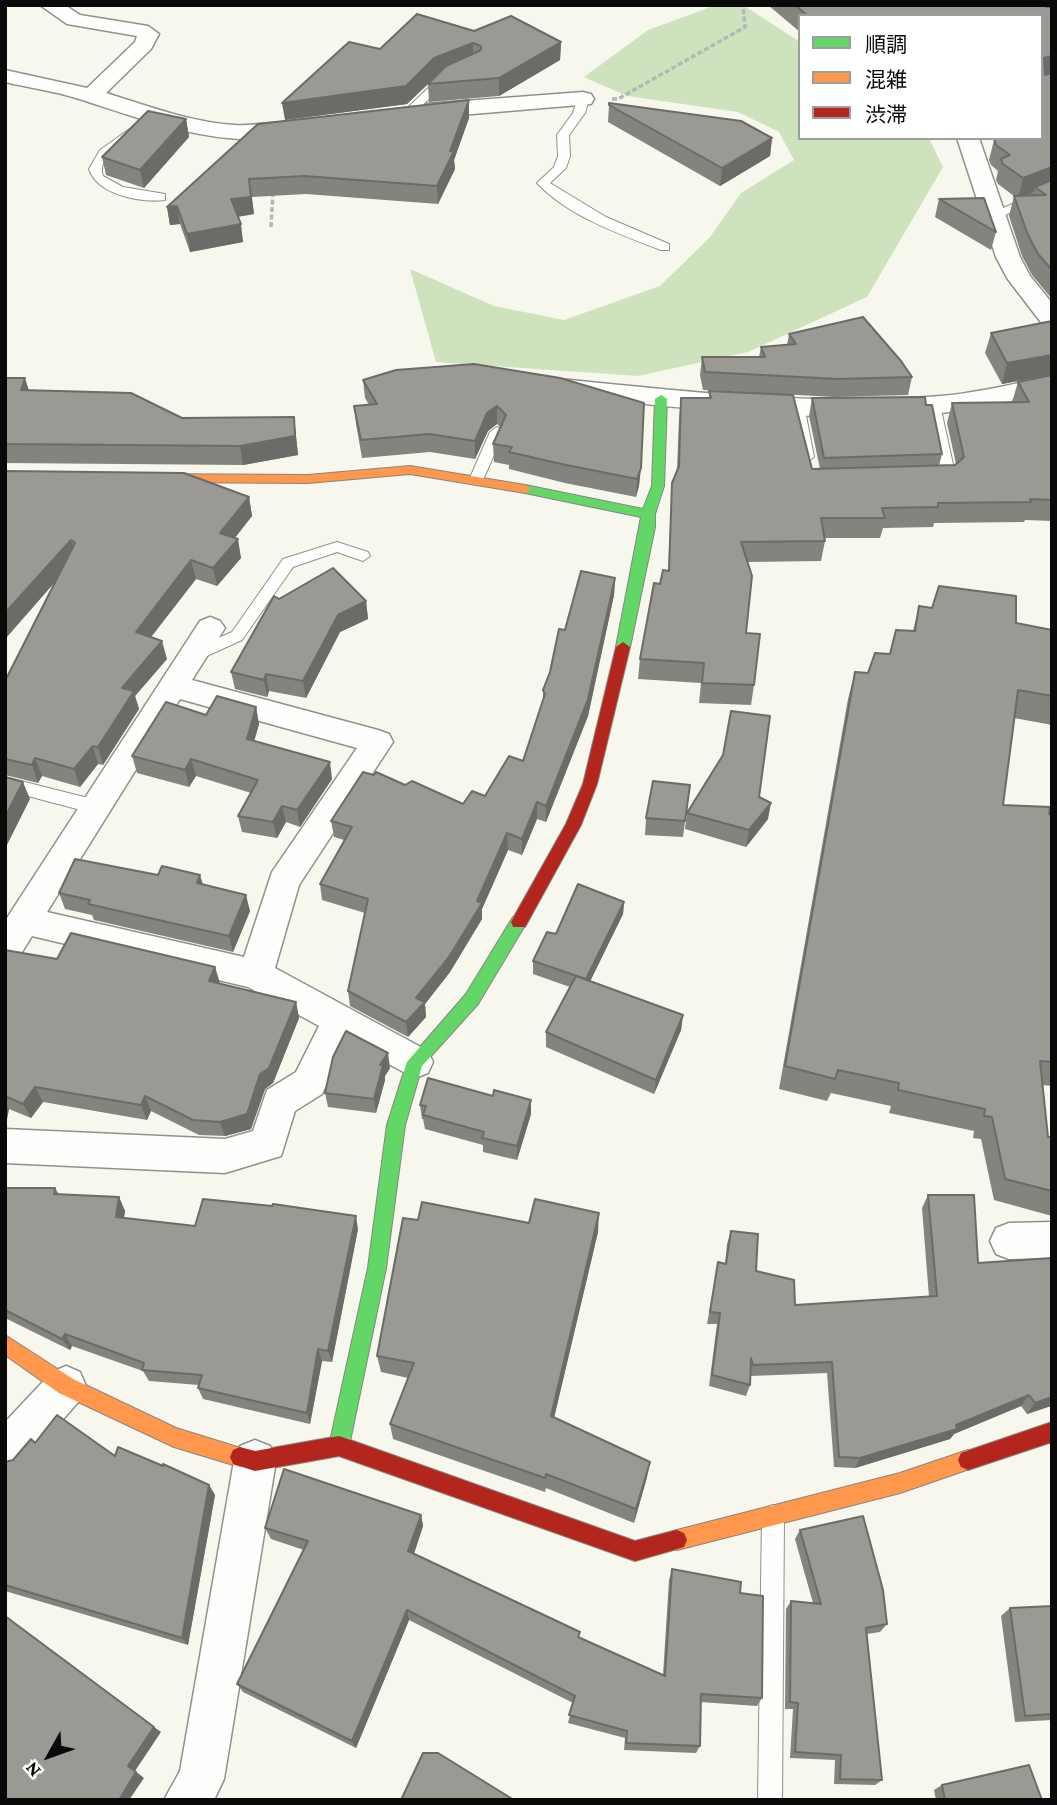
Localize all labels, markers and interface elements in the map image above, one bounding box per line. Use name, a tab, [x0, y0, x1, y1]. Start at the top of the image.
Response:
legend	[798, 14, 1043, 140]
text: 順調	[865, 33, 907, 57]
text: 混雑	[865, 68, 907, 92]
text: 渋滞	[865, 103, 907, 127]
north arrow	[14, 1721, 84, 1791]
text: N	[20, 1758, 45, 1782]

